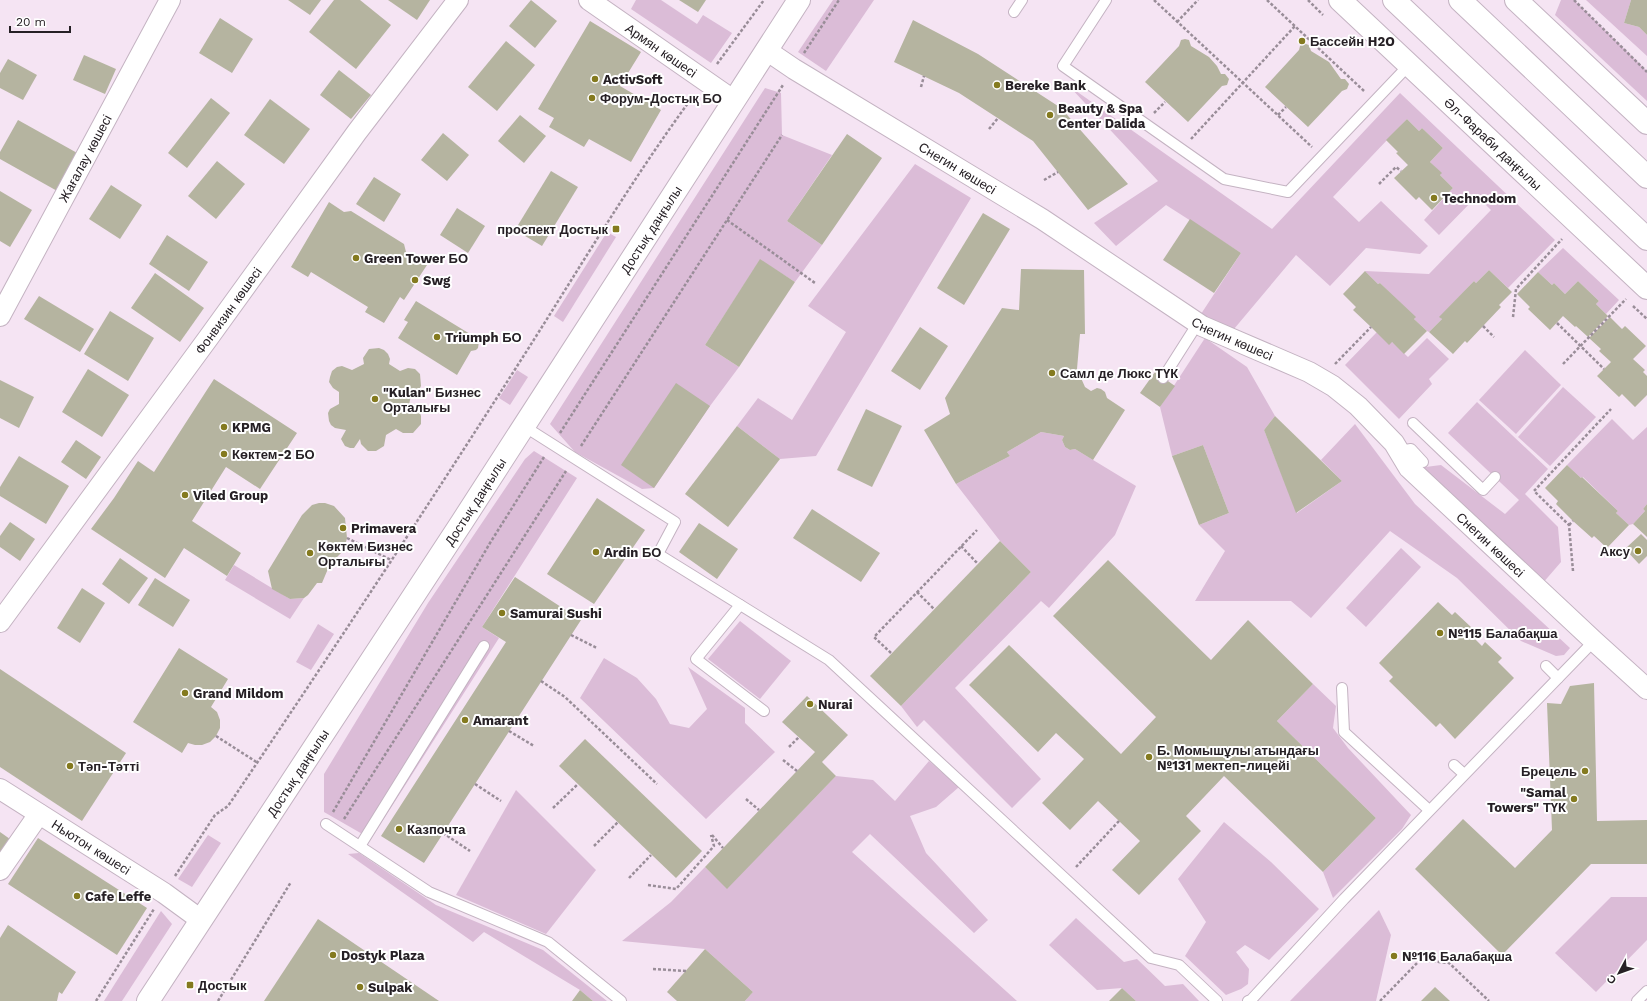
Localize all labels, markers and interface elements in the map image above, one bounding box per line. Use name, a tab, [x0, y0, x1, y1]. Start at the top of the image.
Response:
scale bar	[10, 8, 70, 34]
text: 20 m	[16, 15, 46, 29]
street label: Армян көшесі	[622, 21, 700, 81]
place label: Бассейн H2O	[1310, 34, 1395, 49]
marker: Бассейн H2O	[1297, 36, 1307, 46]
place label: ActivSoft	[603, 72, 663, 87]
marker: ActivSoft	[590, 74, 600, 84]
place label: Bereke Bank	[1005, 78, 1087, 93]
marker: Bereke Bank	[992, 80, 1002, 90]
place label: Форум-Достық БО	[600, 91, 722, 106]
marker: Форум-Достық БО	[587, 93, 597, 103]
street label: Әл-Фараби даңғылы	[1441, 95, 1545, 193]
place label: Beauty & Spa Center Dalida	[1058, 101, 1146, 131]
marker: Beauty & Spa Center Dalida	[1045, 110, 1055, 120]
street label: Жағалау көшесі	[56, 112, 115, 205]
street label: Снегин көшесі	[916, 139, 999, 197]
street label: Достық даңғылы	[618, 183, 685, 276]
place label: Technodom	[1442, 191, 1516, 206]
marker: Technodom	[1429, 193, 1439, 203]
place label: проспект Достык	[497, 222, 608, 237]
marker: проспект Достык	[611, 224, 621, 234]
place label: Green Tower БО	[364, 251, 468, 266]
marker: Green Tower БО	[351, 253, 361, 263]
street label: Фонвизин көшесі	[192, 265, 265, 357]
place label: Swg	[423, 273, 451, 288]
marker: Swg	[410, 275, 420, 285]
street label: Снегин көшесі	[1189, 314, 1275, 364]
place label: Triumph БО	[445, 330, 522, 345]
marker: Triumph БО	[432, 332, 442, 342]
place label: Самл де Люкс ТҮК	[1060, 366, 1178, 381]
marker: Самл де Люкс ТҮК	[1047, 368, 1057, 378]
place label: "Kulan" Бизнес Орталығы	[383, 385, 481, 415]
marker: "Kulan" Бизнес Орталығы	[370, 394, 380, 404]
place label: KPMG	[232, 420, 271, 435]
marker: KPMG	[219, 422, 229, 432]
place label: Көктем-2 БО	[232, 447, 315, 462]
marker: Көктем-2 БО	[219, 449, 229, 459]
street label: Достық даңғылы	[442, 455, 509, 548]
place label: Viled Group	[193, 488, 268, 503]
marker: Viled Group	[180, 490, 190, 500]
street label: Снегин көшесі	[1453, 509, 1527, 580]
place label: Primavera	[351, 521, 417, 536]
marker: Primavera	[338, 523, 348, 533]
place label: Көктем Бизнес Орталығы	[318, 539, 413, 569]
place label: Аксу	[1600, 544, 1631, 559]
place label: Ardin БО	[604, 545, 661, 560]
marker: Аксу	[1633, 546, 1643, 556]
marker: Ardin БО	[591, 547, 601, 557]
marker: Көктем Бизнес Орталығы	[305, 548, 315, 558]
place label: Samurai Sushi	[510, 606, 602, 621]
marker: Samurai Sushi	[497, 608, 507, 618]
place label: №115 Балабақша	[1448, 626, 1558, 641]
marker: №115 Балабақша	[1435, 628, 1445, 638]
place label: Grand Mildom	[193, 686, 283, 701]
marker: Grand Mildom	[180, 688, 190, 698]
place label: Nurai	[818, 697, 853, 712]
marker: Nurai	[805, 699, 815, 709]
place label: Amarant	[473, 713, 529, 728]
marker: Amarant	[460, 715, 470, 725]
street label: Достық даңғылы	[264, 727, 332, 819]
place label: Б. Момышұлы атындағы №131 мектеп-лицейі	[1157, 743, 1319, 773]
marker: Б. Момышұлы атындағы №131 мектеп-лицейі	[1144, 752, 1154, 762]
place label: Тәп-Тәтті	[78, 759, 139, 774]
marker: Тәп-Тәтті	[65, 761, 75, 771]
place label: Брецель	[1521, 764, 1577, 779]
marker: Брецель	[1580, 766, 1590, 776]
place label: "Samal Towers" ТҮК	[1487, 785, 1567, 815]
marker: "Samal Towers" ТҮК	[1569, 794, 1579, 804]
street label: Ньютон көшесі	[49, 817, 133, 878]
place label: Казпочта	[407, 822, 466, 837]
marker: Казпочта	[394, 824, 404, 834]
place label: Cafe Leffe	[85, 889, 152, 904]
marker: Cafe Leffe	[72, 891, 82, 901]
place label: Dostyk Plaza	[341, 948, 425, 963]
place label: №116 Балабақша	[1402, 949, 1513, 964]
marker: Dostyk Plaza	[328, 950, 338, 960]
marker: №116 Балабақша	[1389, 951, 1399, 961]
north arrow	[1599, 953, 1639, 993]
text: С	[1604, 972, 1619, 986]
place label: Достык	[198, 978, 247, 993]
marker: Достык	[185, 980, 195, 990]
place label: Sulpak	[368, 980, 413, 995]
marker: Sulpak	[355, 982, 365, 992]

